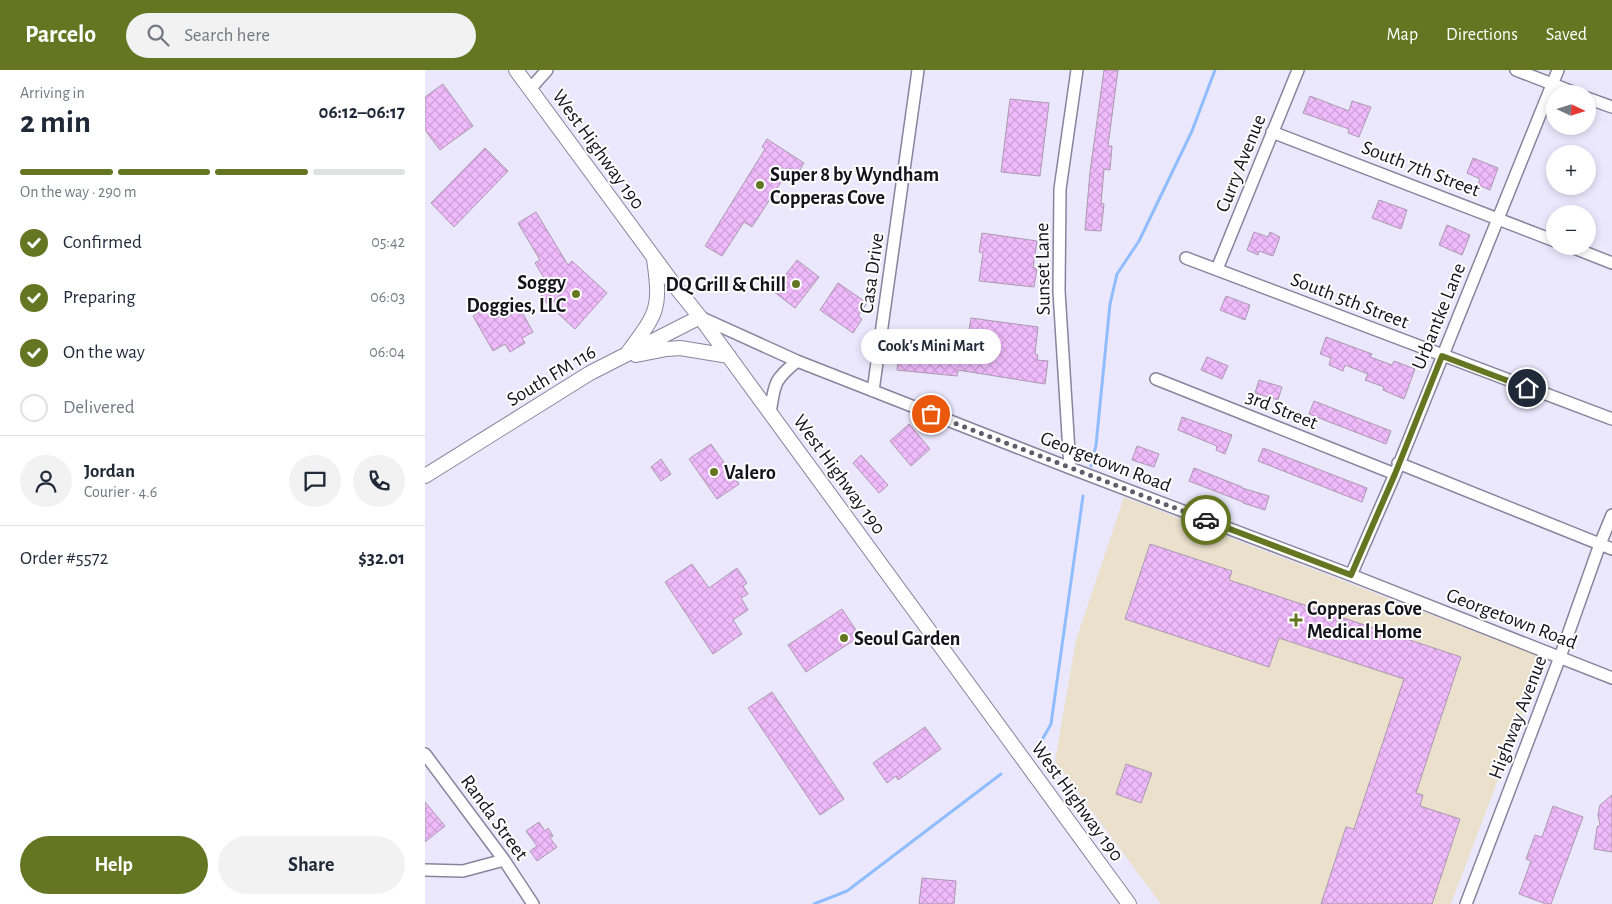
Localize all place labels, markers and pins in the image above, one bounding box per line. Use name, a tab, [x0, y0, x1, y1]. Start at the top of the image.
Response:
place label: Super 8 by Wyndham Copperas Cove	[770, 165, 939, 208]
marker: Super 8 by Wyndham Copperas Cove	[754, 179, 766, 191]
place label: Soggy Doggies, LLC	[466, 273, 567, 316]
place label: DQ Grill & Chill	[666, 275, 786, 296]
marker: DQ Grill & Chill	[790, 278, 802, 290]
marker: Soggy Doggies, LLC	[570, 288, 582, 300]
callout: Cook's Mini Mart	[861, 329, 1001, 364]
pin	[1506, 367, 1548, 409]
pin	[910, 393, 952, 435]
place label: Valero	[724, 463, 776, 483]
marker: Valero	[708, 466, 720, 478]
place label: Copperas Cove Medical Home	[1307, 599, 1422, 642]
marker: Copperas Cove Medical Home	[1289, 613, 1303, 627]
place label: Seoul Garden	[854, 629, 960, 649]
marker: Seoul Garden	[838, 632, 850, 644]

